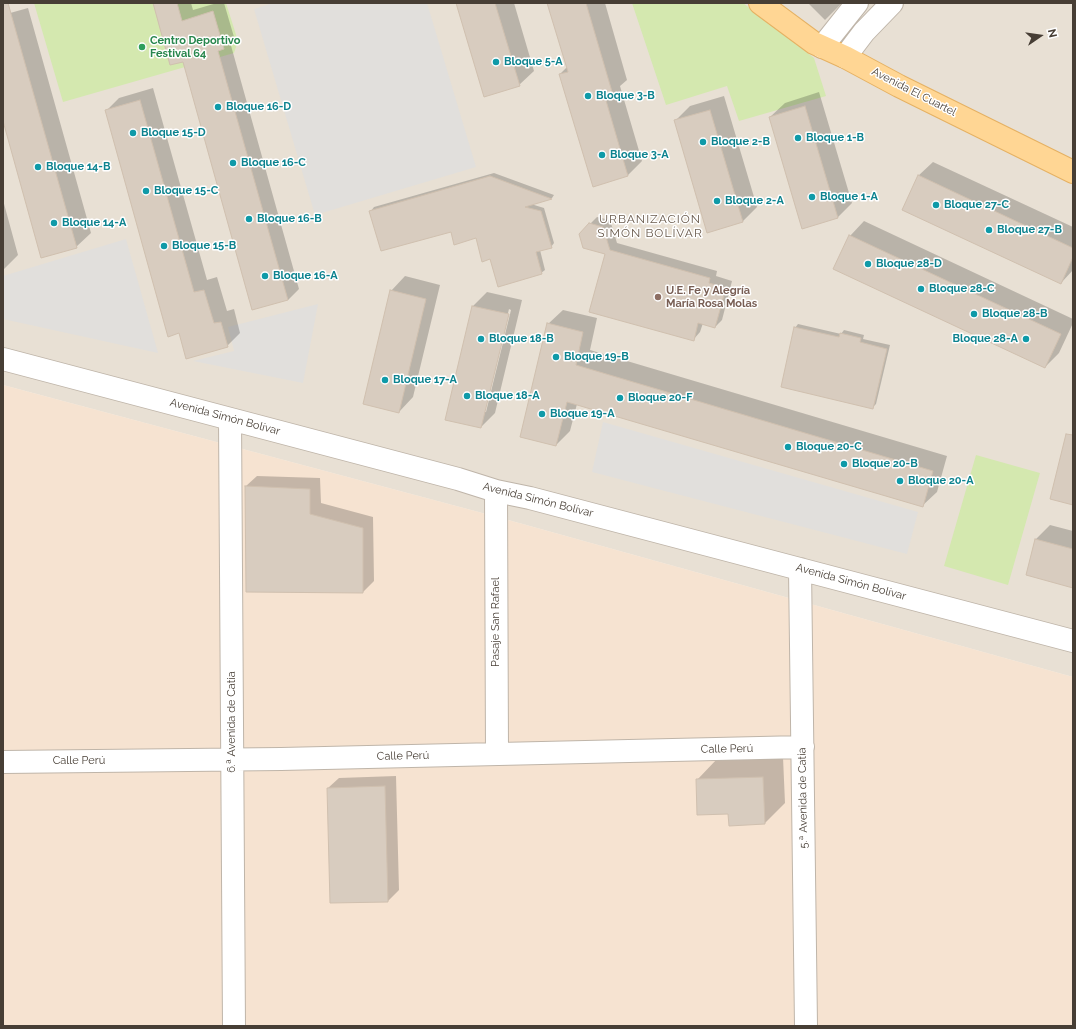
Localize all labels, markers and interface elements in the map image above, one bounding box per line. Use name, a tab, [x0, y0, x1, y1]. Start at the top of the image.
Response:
north arrow	[1020, 16, 1060, 56]
text: N	[1045, 28, 1059, 39]
place label: Centro Deportivo Festival 64	[150, 34, 240, 60]
marker: Centro Deportivo Festival 64	[137, 42, 147, 52]
place label: Bloque 5-A	[504, 55, 563, 69]
marker: Bloque 5-A	[491, 57, 501, 67]
street label: Avenida El Cuartel	[870, 65, 958, 119]
place label: Bloque 3-B	[596, 89, 655, 103]
marker: Bloque 3-B	[583, 91, 593, 101]
place label: Bloque 16-D	[226, 100, 291, 114]
marker: Bloque 16-D	[213, 102, 223, 112]
place label: Bloque 15-D	[141, 126, 206, 140]
marker: Bloque 15-D	[128, 128, 138, 138]
place label: Bloque 1-B	[806, 131, 864, 145]
marker: Bloque 1-B	[793, 133, 803, 143]
place label: Bloque 2-B	[711, 135, 770, 149]
marker: Bloque 2-B	[698, 137, 708, 147]
place label: Bloque 3-A	[610, 148, 669, 162]
marker: Bloque 3-A	[597, 150, 607, 160]
place label: Bloque 16-C	[241, 156, 306, 170]
marker: Bloque 16-C	[228, 158, 238, 168]
place label: Bloque 14-B	[46, 160, 110, 174]
marker: Bloque 14-B	[33, 162, 43, 172]
place label: Bloque 15-C	[154, 184, 218, 198]
marker: Bloque 15-C	[141, 186, 151, 196]
place label: Bloque 1-A	[820, 190, 878, 204]
marker: Bloque 1-A	[807, 192, 817, 202]
place label: Bloque 2-A	[725, 194, 784, 208]
marker: Bloque 2-A	[712, 196, 722, 206]
place label: Bloque 27-C	[944, 198, 1009, 212]
marker: Bloque 27-C	[931, 200, 941, 210]
place label: Bloque 16-B	[257, 212, 322, 226]
district label: URBANIZACIÓN SIMÓN BOLÍVAR	[597, 212, 703, 240]
marker: Bloque 16-B	[244, 214, 254, 224]
place label: Bloque 14-A	[62, 216, 126, 230]
marker: Bloque 14-A	[49, 218, 59, 228]
place label: Bloque 27-B	[997, 223, 1062, 237]
marker: Bloque 27-B	[984, 225, 994, 235]
place label: Bloque 15-B	[172, 239, 236, 253]
marker: Bloque 15-B	[159, 241, 169, 251]
place label: Bloque 28-D	[876, 257, 942, 271]
marker: Bloque 28-D	[863, 259, 873, 269]
place label: Bloque 16-A	[273, 269, 338, 283]
marker: Bloque 16-A	[260, 271, 270, 281]
place label: Bloque 28-C	[929, 282, 995, 296]
place label: U.E. Fe y Alegría María Rosa Molas	[666, 284, 757, 310]
marker: Bloque 28-C	[916, 284, 926, 294]
marker: U.E. Fe y Alegría María Rosa Molas	[653, 292, 663, 302]
place label: Bloque 28-B	[982, 307, 1048, 321]
marker: Bloque 28-B	[969, 309, 979, 319]
place label: Bloque 18-B	[489, 332, 554, 346]
place label: Bloque 28-A	[953, 332, 1018, 346]
marker: Bloque 18-B	[476, 334, 486, 344]
marker: Bloque 28-A	[1021, 334, 1031, 344]
place label: Bloque 19-B	[564, 350, 629, 364]
marker: Bloque 19-B	[551, 352, 561, 362]
place label: Bloque 17-A	[393, 373, 457, 387]
marker: Bloque 17-A	[380, 375, 390, 385]
place label: Bloque 18-A	[475, 389, 540, 403]
marker: Bloque 18-A	[462, 391, 472, 401]
place label: Bloque 20-F	[628, 391, 693, 405]
marker: Bloque 20-F	[615, 393, 625, 403]
street label: Avenida Simón Bolívar	[169, 396, 281, 438]
place label: Bloque 19-A	[550, 407, 615, 421]
marker: Bloque 19-A	[537, 409, 547, 419]
place label: Bloque 20-C	[796, 440, 862, 454]
marker: Bloque 20-C	[783, 442, 793, 452]
place label: Bloque 20-B	[852, 457, 918, 471]
marker: Bloque 20-B	[839, 459, 849, 469]
place label: Bloque 20-A	[908, 474, 974, 488]
marker: Bloque 20-A	[895, 476, 905, 486]
street label: Avenida Simón Bolívar	[481, 480, 595, 520]
street label: Avenida Simón Bolívar	[795, 561, 907, 603]
street label: Pasaje San Rafael	[489, 577, 503, 667]
street label: 6.ª Avenida de Catia	[225, 671, 239, 773]
street label: Calle Perú	[701, 742, 753, 756]
street label: 5.ª Avenida de Catia	[796, 747, 810, 849]
street label: Calle Perú	[377, 749, 429, 763]
street label: Calle Perú	[53, 754, 105, 768]

